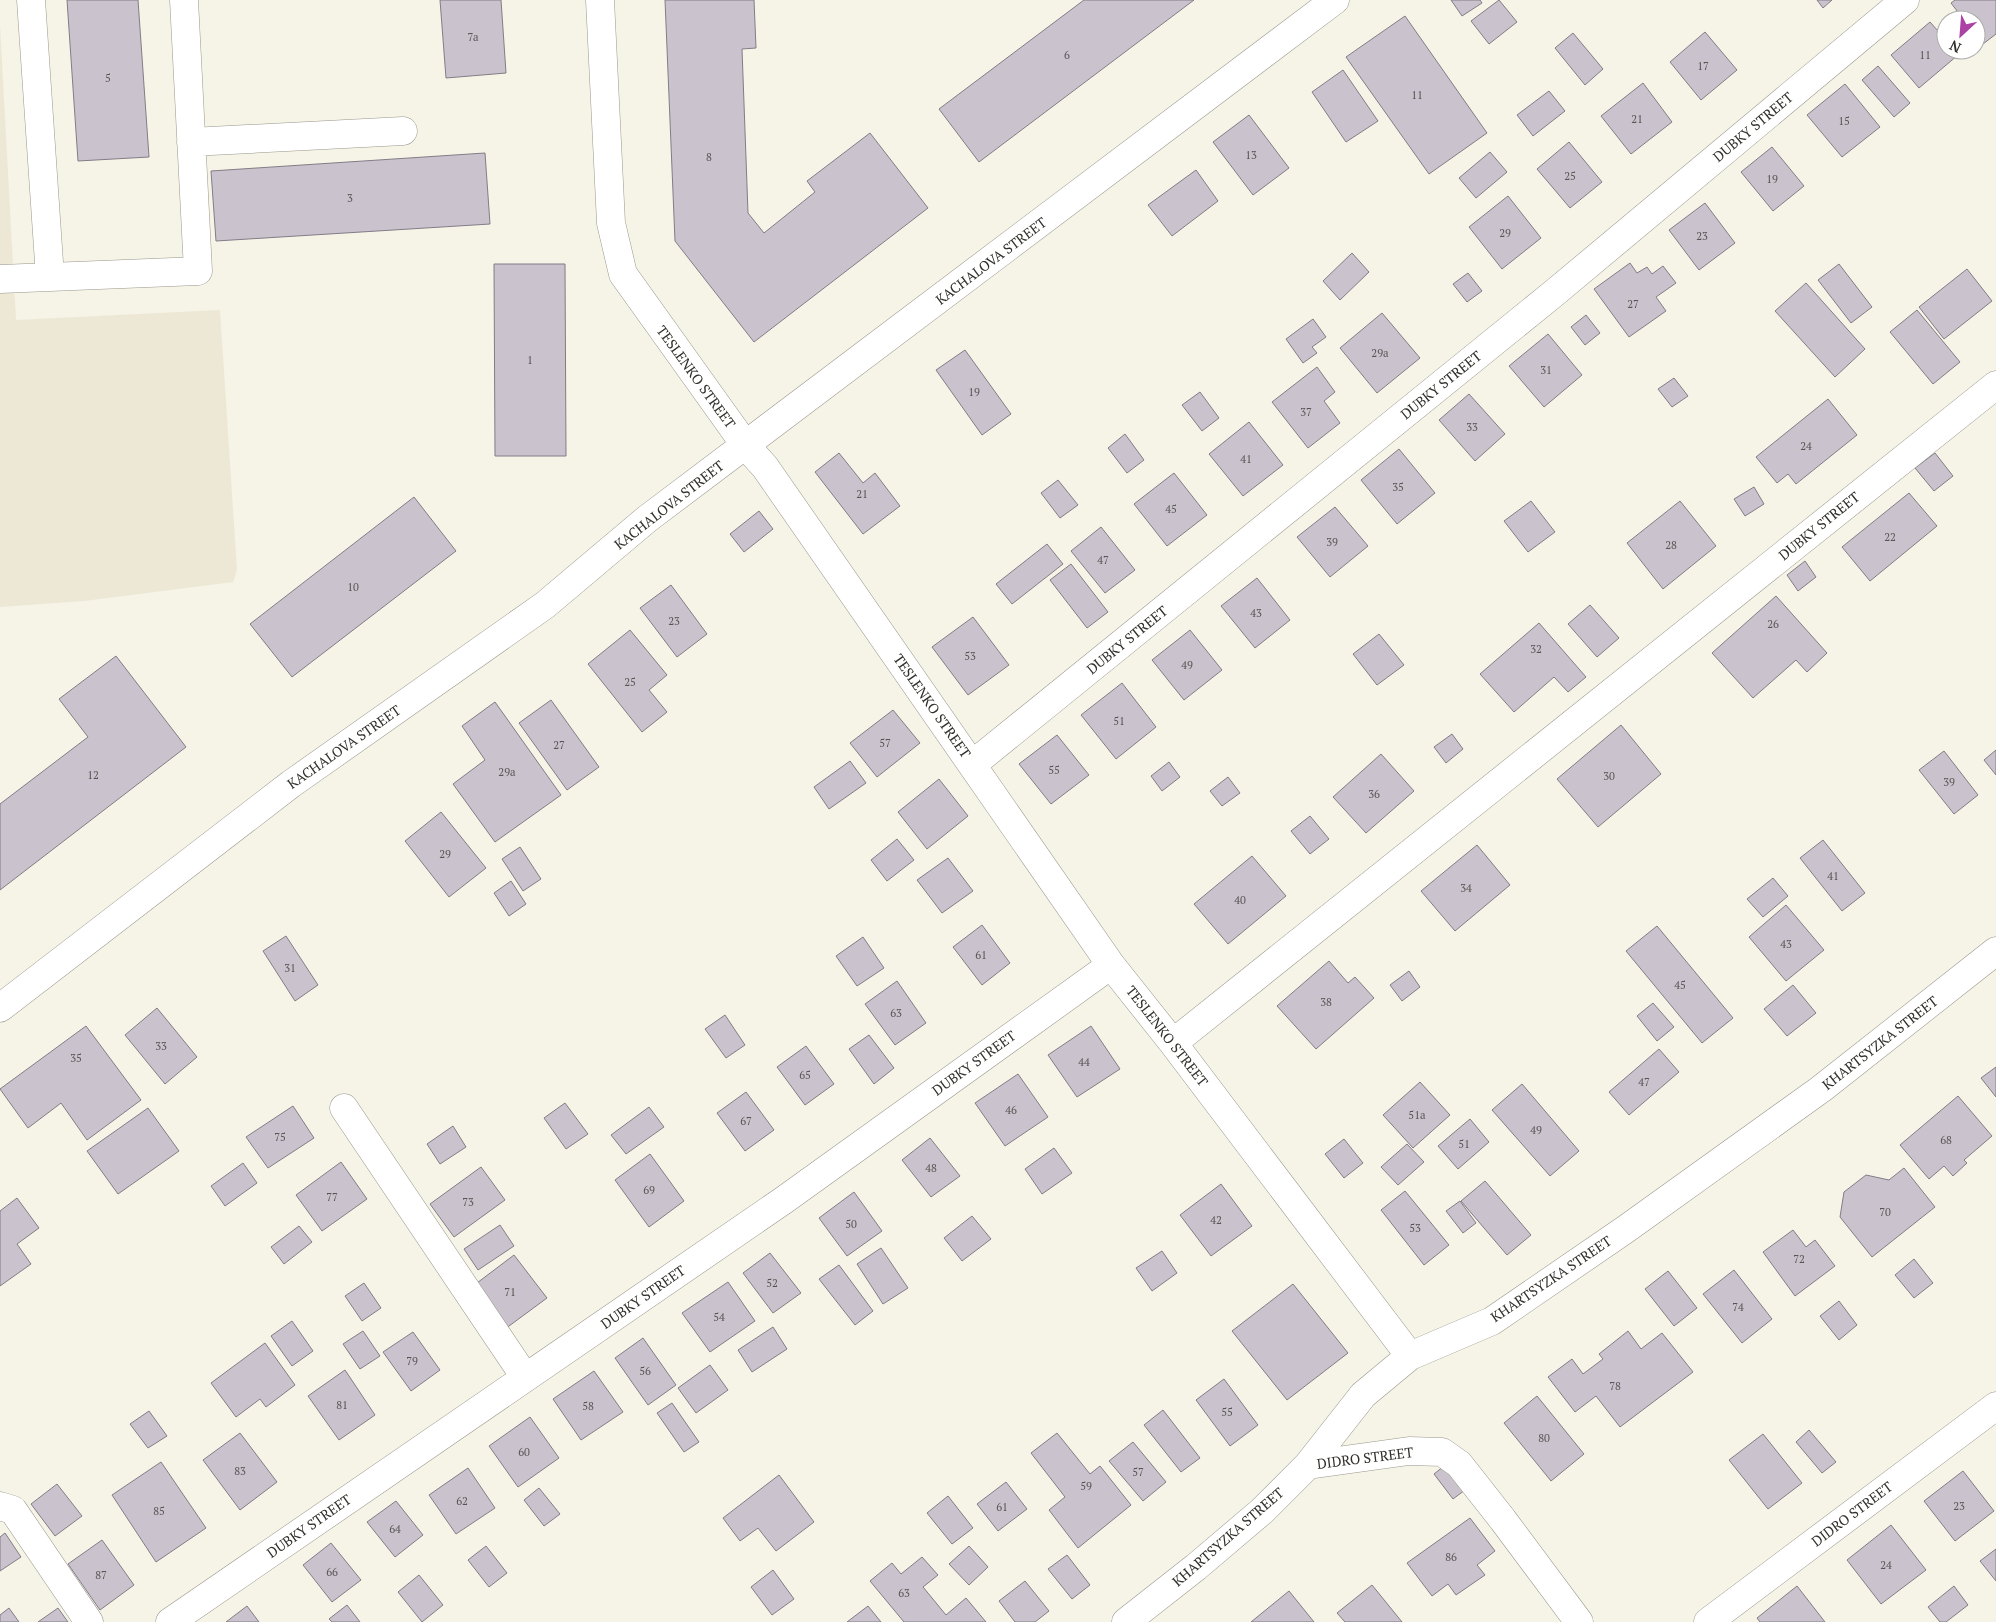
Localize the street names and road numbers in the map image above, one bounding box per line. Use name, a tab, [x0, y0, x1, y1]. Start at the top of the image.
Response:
street label: DUBKY STREET	[1709, 87, 1797, 166]
street label: KACHALOVA STREET	[931, 212, 1050, 309]
street label: TESLENKO STREET	[653, 321, 740, 432]
street label: DUBKY STREET	[1396, 346, 1485, 423]
street label: KACHALOVA STREET	[610, 456, 728, 553]
street label: DUBKY STREET	[1774, 487, 1863, 564]
street label: DUBKY STREET	[1082, 601, 1171, 678]
street label: TESLENKO STREET	[889, 650, 976, 762]
street label: KACHALOVA STREET	[283, 700, 404, 793]
street label: TESLENKO STREET	[1122, 981, 1213, 1090]
street label: KHARTSYZKA STREET	[1818, 991, 1942, 1094]
street label: DUBKY STREET	[928, 1026, 1020, 1099]
street label: KHARTSYZKA STREET	[1487, 1231, 1615, 1326]
street label: DUBKY STREET	[597, 1260, 689, 1333]
street label: DIDRO STREET	[1316, 1442, 1415, 1473]
street label: DIDRO STREET	[1807, 1477, 1896, 1550]
street label: KHARTSYZKA STREET	[1168, 1483, 1288, 1590]
street label: DUBKY STREET	[263, 1489, 355, 1562]

